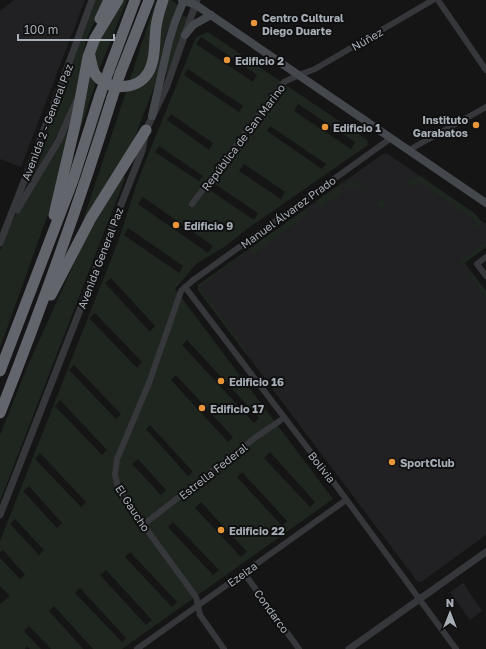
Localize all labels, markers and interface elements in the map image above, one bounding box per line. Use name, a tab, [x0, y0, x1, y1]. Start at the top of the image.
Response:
place label: Centro Cultural Diego Duarte	[262, 11, 344, 37]
scale bar	[18, 16, 114, 42]
marker: Centro Cultural Diego Duarte	[249, 18, 259, 28]
text: 100 m	[24, 22, 58, 37]
street label: Núñez	[349, 25, 385, 53]
place label: Edificio 2	[235, 54, 284, 67]
marker: Edificio 2	[222, 55, 232, 65]
street label: Avenida 2 - General Paz	[19, 62, 75, 182]
street label: República de San Marino	[199, 81, 288, 193]
place label: Instituto Garabatos	[413, 113, 468, 139]
marker: Instituto Garabatos	[471, 120, 481, 130]
place label: Edificio 1	[333, 121, 381, 134]
marker: Edificio 1	[320, 122, 330, 132]
street label: Manuel Álvarez Prado	[238, 173, 338, 251]
street label: Avenida General Paz	[75, 205, 125, 310]
place label: Edificio 9	[184, 219, 233, 232]
marker: Edificio 9	[171, 220, 181, 230]
place label: Edificio 16	[229, 375, 284, 388]
marker: Edificio 16	[216, 376, 226, 386]
place label: Edificio 17	[210, 402, 264, 415]
marker: Edificio 17	[197, 403, 207, 413]
street label: Estrella Federal	[176, 440, 250, 502]
street label: Bolivia	[306, 449, 338, 485]
place label: SportClub	[400, 456, 455, 469]
marker: SportClub	[387, 457, 397, 467]
street label: El Gaucho	[113, 482, 153, 534]
place label: Edificio 22	[229, 524, 285, 537]
marker: Edificio 22	[216, 525, 226, 535]
street label: Ezeiza	[225, 559, 259, 589]
street label: Condarco	[252, 587, 292, 636]
north arrow	[430, 593, 470, 633]
text: N	[446, 596, 454, 609]

